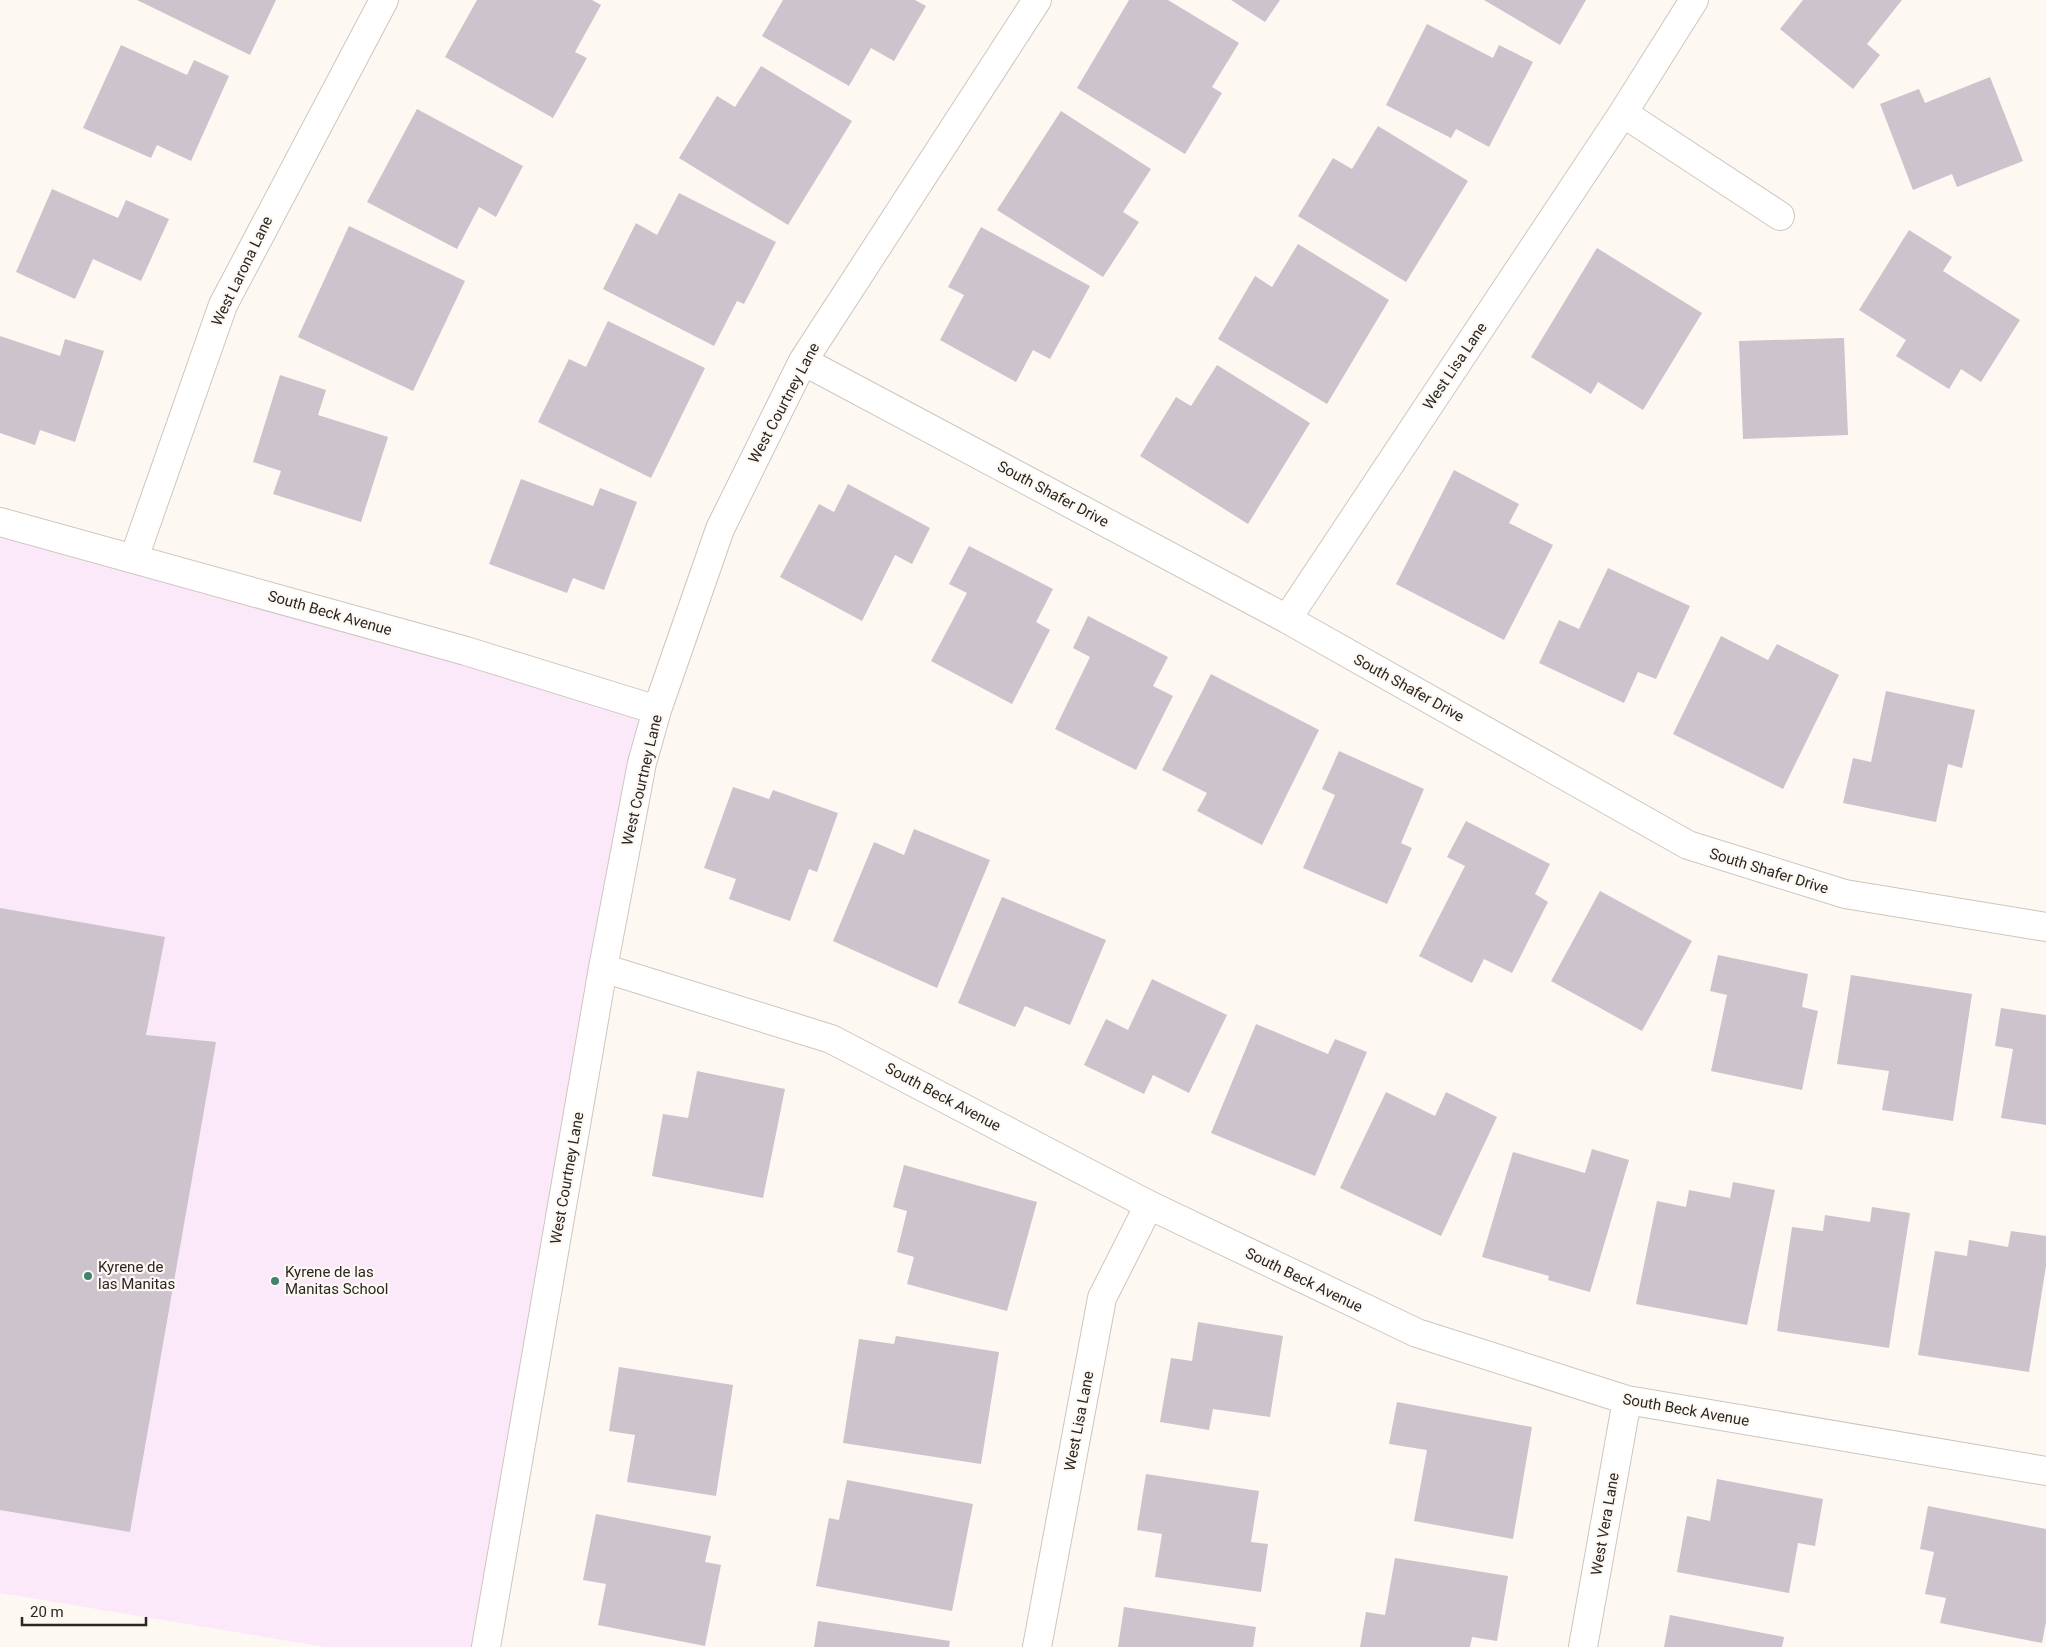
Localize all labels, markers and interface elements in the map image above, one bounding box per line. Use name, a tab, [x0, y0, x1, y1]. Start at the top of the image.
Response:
street label: West Larona Lane	[208, 213, 276, 329]
street label: West Lisa Lane	[1419, 319, 1491, 413]
street label: West Courtney Lane	[745, 340, 823, 466]
street label: South Shafer Drive	[994, 457, 1112, 531]
street label: South Beck Avenue	[266, 587, 394, 639]
street label: South Shafer Drive	[1351, 650, 1467, 726]
street label: West Courtney Lane	[618, 713, 666, 847]
street label: South Shafer Drive	[1707, 844, 1831, 898]
street label: South Beck Avenue	[882, 1059, 1004, 1135]
street label: West Courtney Lane	[547, 1111, 587, 1245]
street label: South Beck Avenue	[1242, 1244, 1366, 1316]
place label: Kyrene de las Manitas	[98, 1258, 175, 1293]
place label: Kyrene de las Manitas School	[285, 1263, 389, 1298]
marker: Kyrene de las Manitas	[82, 1270, 94, 1282]
marker: Kyrene de las Manitas School	[269, 1275, 281, 1287]
street label: West Lisa Lane	[1061, 1370, 1098, 1472]
street label: South Beck Avenue	[1621, 1390, 1751, 1430]
street label: West Vera Lane	[1587, 1471, 1623, 1577]
scale bar	[22, 1594, 146, 1626]
text: 20 m	[30, 1603, 64, 1621]

